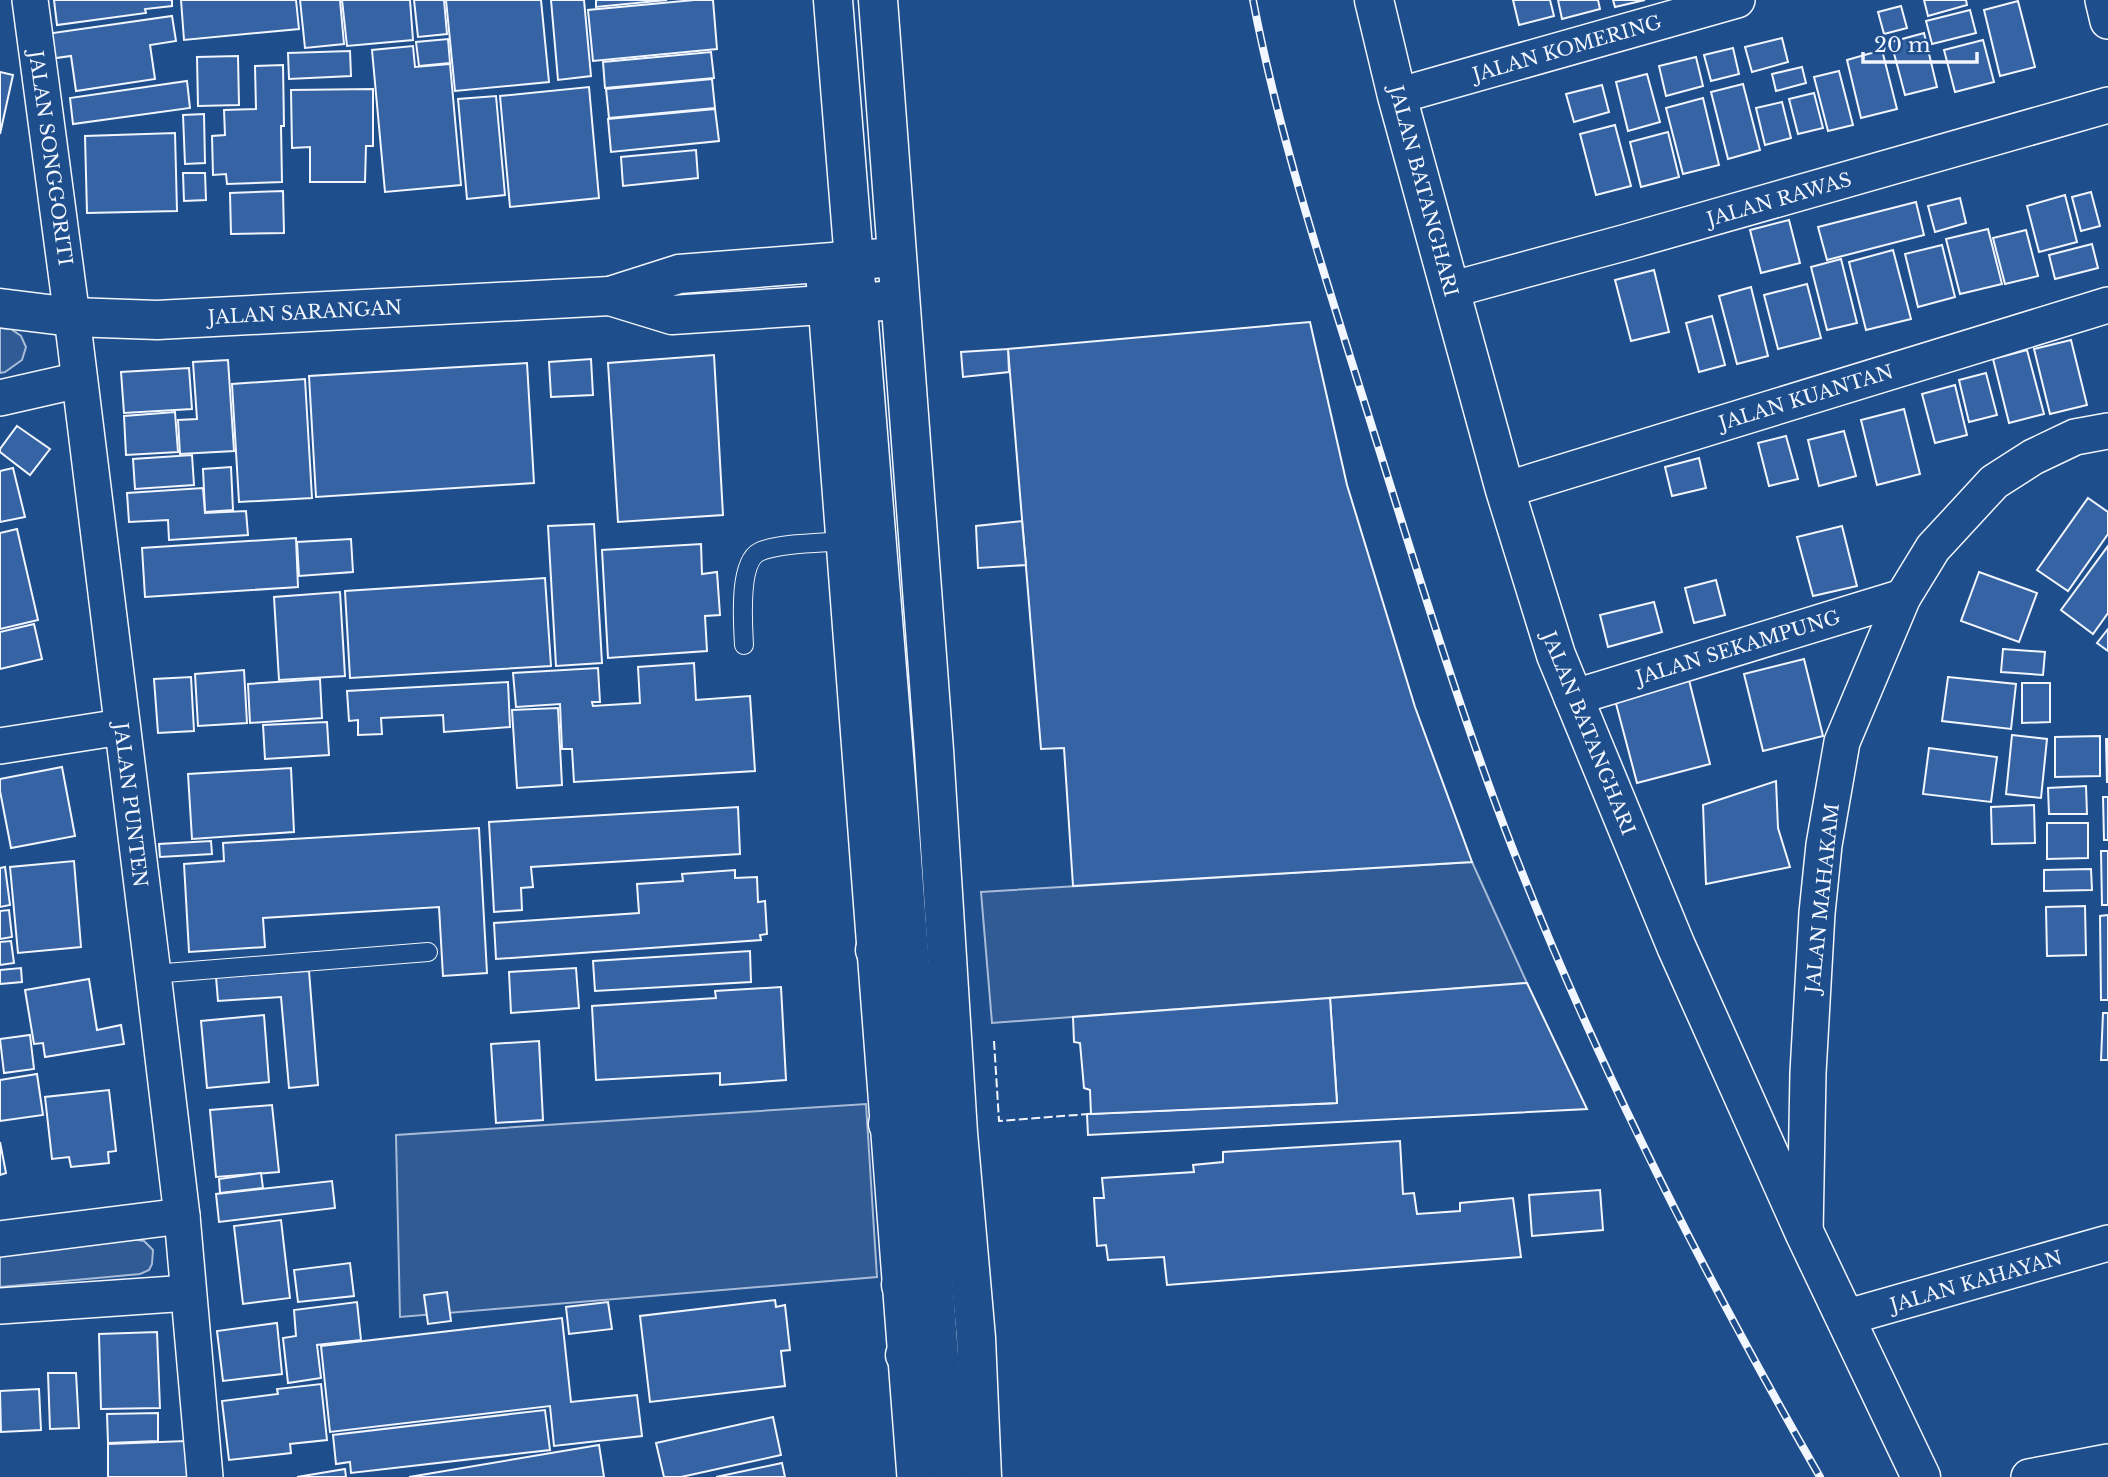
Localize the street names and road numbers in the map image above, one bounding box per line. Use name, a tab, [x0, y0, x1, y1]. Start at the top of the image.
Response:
street label: JALAN KOMERING	[1467, 10, 1665, 87]
street label: JALAN SONGGORITI	[24, 46, 77, 267]
street label: JALAN BATANGHARI	[1383, 80, 1463, 299]
street label: JALAN RAWAS	[1701, 168, 1854, 232]
street label: JALAN SARANGAN	[204, 296, 403, 329]
street label: JALAN KUANTAN	[1713, 360, 1896, 436]
street label: JALAN SEKAMPUNG	[1630, 605, 1843, 690]
street label: JALAN BATANGHARI	[1536, 625, 1640, 839]
street label: JALAN PUNTEN	[109, 718, 152, 889]
street label: JALAN MAHAKAM	[1801, 802, 1844, 997]
street label: JALAN KAHAYAN	[1885, 1246, 2065, 1318]

